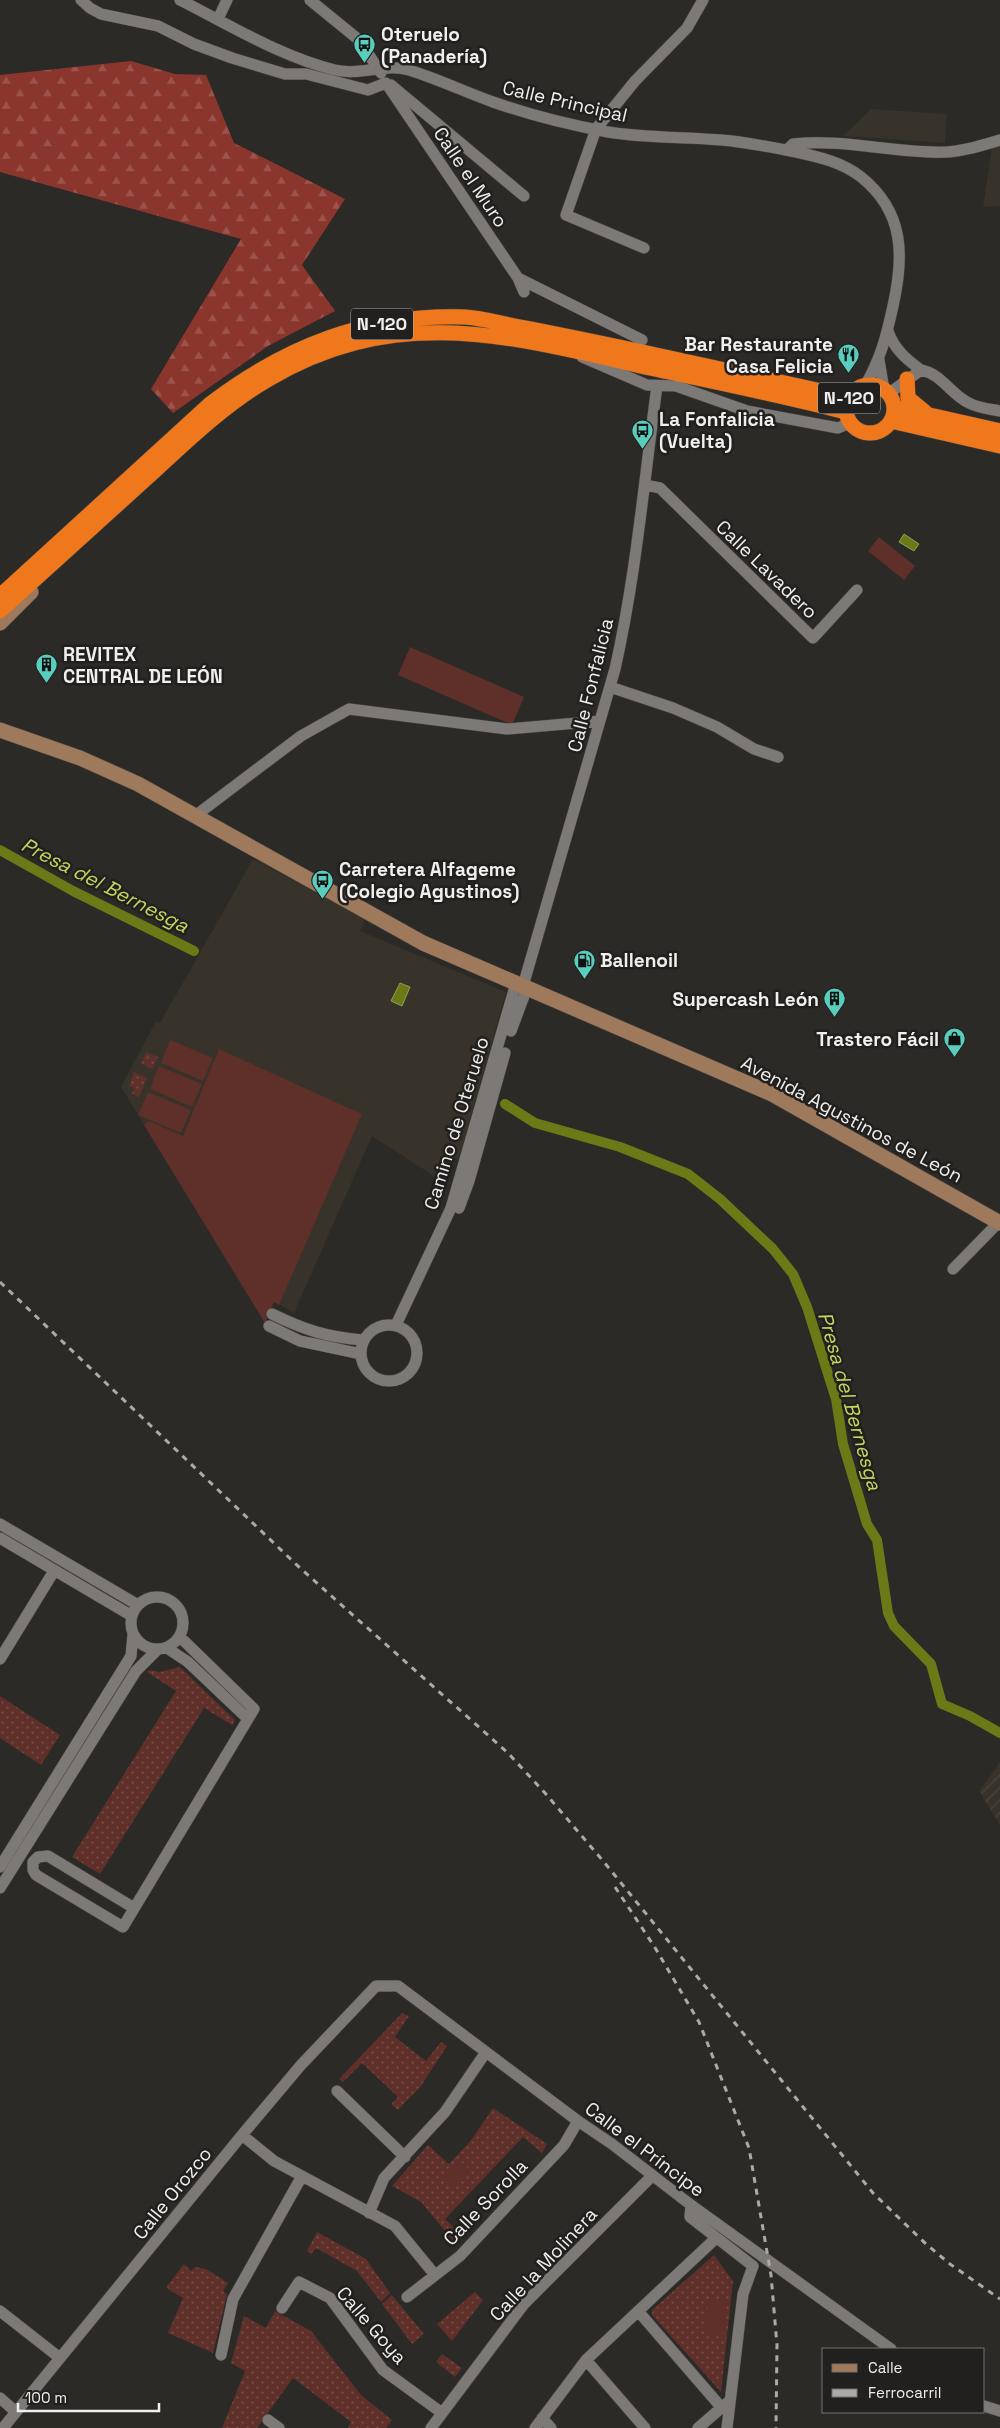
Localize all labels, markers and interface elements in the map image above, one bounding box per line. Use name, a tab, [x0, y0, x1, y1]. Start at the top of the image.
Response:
place label: Oteruelo (Panadería)	[381, 22, 487, 69]
bus stop icon: Oteruelo (Panadería)	[353, 33, 377, 64]
street label: Calle Principal	[500, 75, 630, 128]
street label: Calle el Muro	[428, 122, 513, 232]
road number: N-120	[351, 308, 413, 339]
place label: Bar Restaurante Casa Felicia	[684, 332, 833, 379]
restaurant icon: Bar Restaurante Casa Felicia	[837, 343, 861, 374]
road number: N-120	[818, 382, 880, 413]
place label: La Fonfalicia (Vuelta)	[659, 407, 775, 454]
bus stop icon: La Fonfalicia (Vuelta)	[631, 418, 655, 449]
street label: Calle Lavadero	[710, 515, 823, 624]
street label: Calle Fonfalicia	[562, 615, 619, 755]
place label: REVITEX CENTRAL DE LEÓN	[63, 642, 223, 689]
building icon: REVITEX CENTRAL DE LEÓN	[35, 653, 59, 684]
water label: Presa del Bernesga	[17, 832, 194, 939]
place label: Carretera Alfageme (Colegio Agustinos)	[339, 857, 519, 904]
bus stop icon: Carretera Alfageme (Colegio Agustinos)	[311, 868, 335, 899]
fuel station icon: Ballenoil	[572, 948, 596, 979]
place label: Ballenoil	[600, 948, 678, 973]
place label: Supercash León	[672, 987, 819, 1012]
building icon: Supercash León	[823, 987, 847, 1018]
place label: Trastero Fácil	[816, 1027, 939, 1052]
shop icon: Trastero Fácil	[943, 1027, 967, 1058]
street label: Camino de Oteruelo	[418, 1034, 495, 1213]
street label: Avenida Agustinos de León	[737, 1050, 967, 1189]
water label: Presa del Bernesga	[812, 1309, 888, 1494]
street label: Calle el Príncipe	[580, 2096, 710, 2203]
street label: Calle Orozco	[127, 2142, 217, 2245]
street label: Calle Sorolla	[438, 2154, 533, 2251]
street label: Calle la Molinera	[484, 2202, 603, 2327]
street label: Calle Goya	[331, 2281, 412, 2370]
legend	[822, 2348, 985, 2413]
text: Calle	[868, 2358, 903, 2377]
scale bar	[18, 2380, 159, 2412]
text: Ferrocarril	[868, 2383, 941, 2402]
text: 100 m	[25, 2388, 67, 2407]

